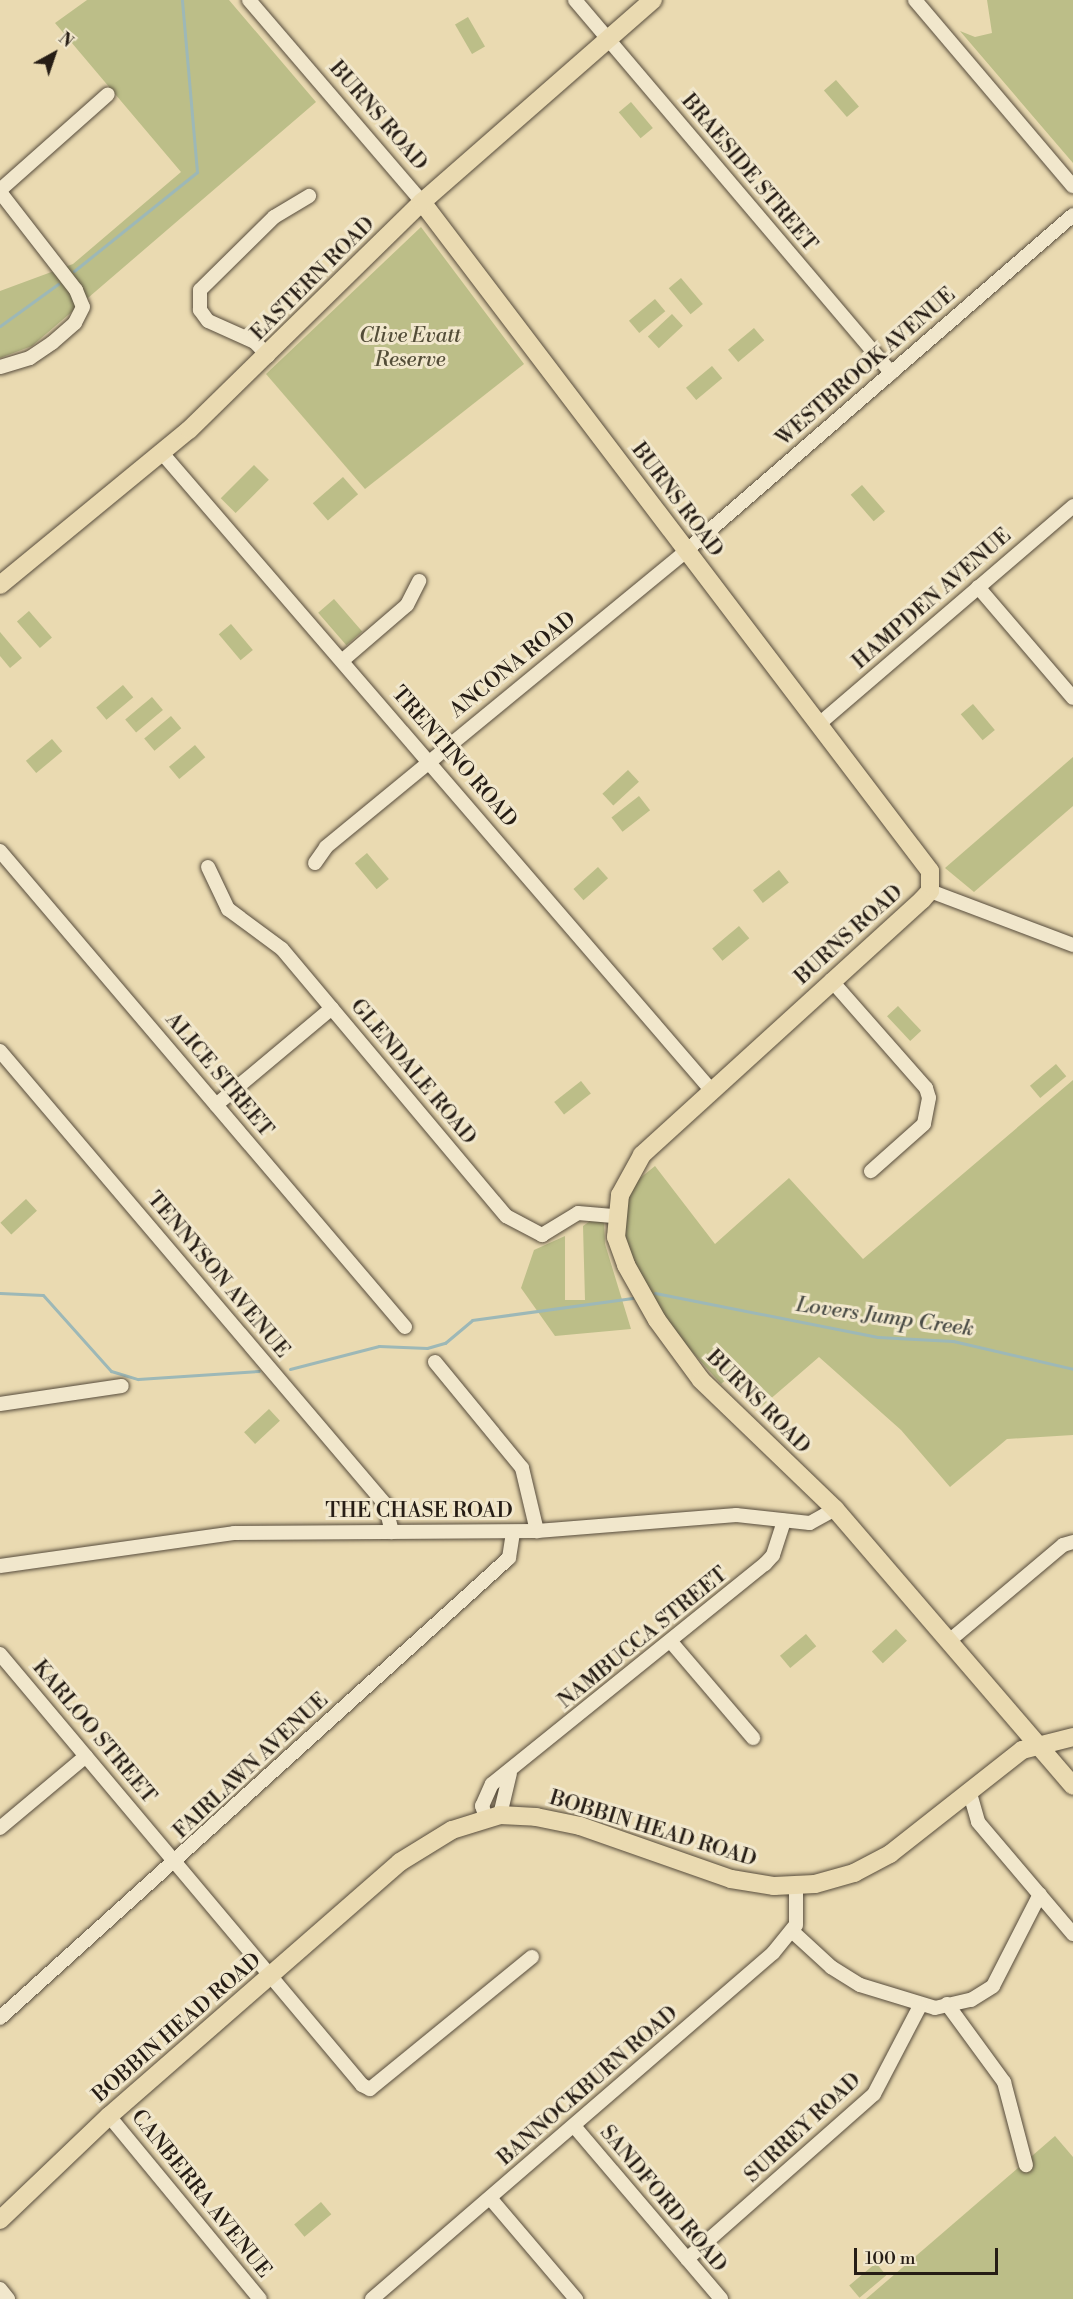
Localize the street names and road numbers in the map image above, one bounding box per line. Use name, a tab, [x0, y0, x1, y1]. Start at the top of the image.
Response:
street label: BURNS ROAD	[324, 56, 432, 176]
street label: BRAESIDE STREET	[676, 89, 822, 257]
street label: EASTERN ROAD	[246, 212, 380, 346]
street label: WESTBROOK AVENUE	[771, 282, 961, 452]
street label: BURNS ROAD	[626, 438, 728, 562]
street label: HAMPDEN AVENUE	[847, 523, 1017, 675]
street label: ANCONA ROAD	[445, 607, 581, 723]
street label: TRENTINO ROAD	[386, 681, 522, 833]
street label: BURNS ROAD	[790, 880, 908, 990]
street label: GLENDALE ROAD	[345, 994, 481, 1150]
street label: ALICE STREET	[160, 1008, 278, 1142]
street label: TENNYSON AVENUE	[141, 1187, 295, 1363]
street label: BURNS ROAD	[701, 1345, 815, 1459]
street label: THE CHASE ROAD	[325, 1498, 513, 1524]
street label: NAMBUCCA STREET	[553, 1562, 733, 1714]
street label: KARLOO STREET	[27, 1655, 161, 1809]
street label: FAIRLAWN AVENUE	[168, 1688, 334, 1844]
street label: BOBBIN HEAD ROAD	[546, 1785, 760, 1873]
street label: BOBBIN HEAD ROAD	[88, 1948, 266, 2108]
street label: BANNOCKBURN ROAD	[493, 2001, 683, 2171]
street label: SURREY ROAD	[740, 2068, 866, 2188]
street label: CANBERRA AVENUE	[125, 2105, 277, 2283]
street label: SANDFORD ROAD	[594, 2121, 732, 2277]

